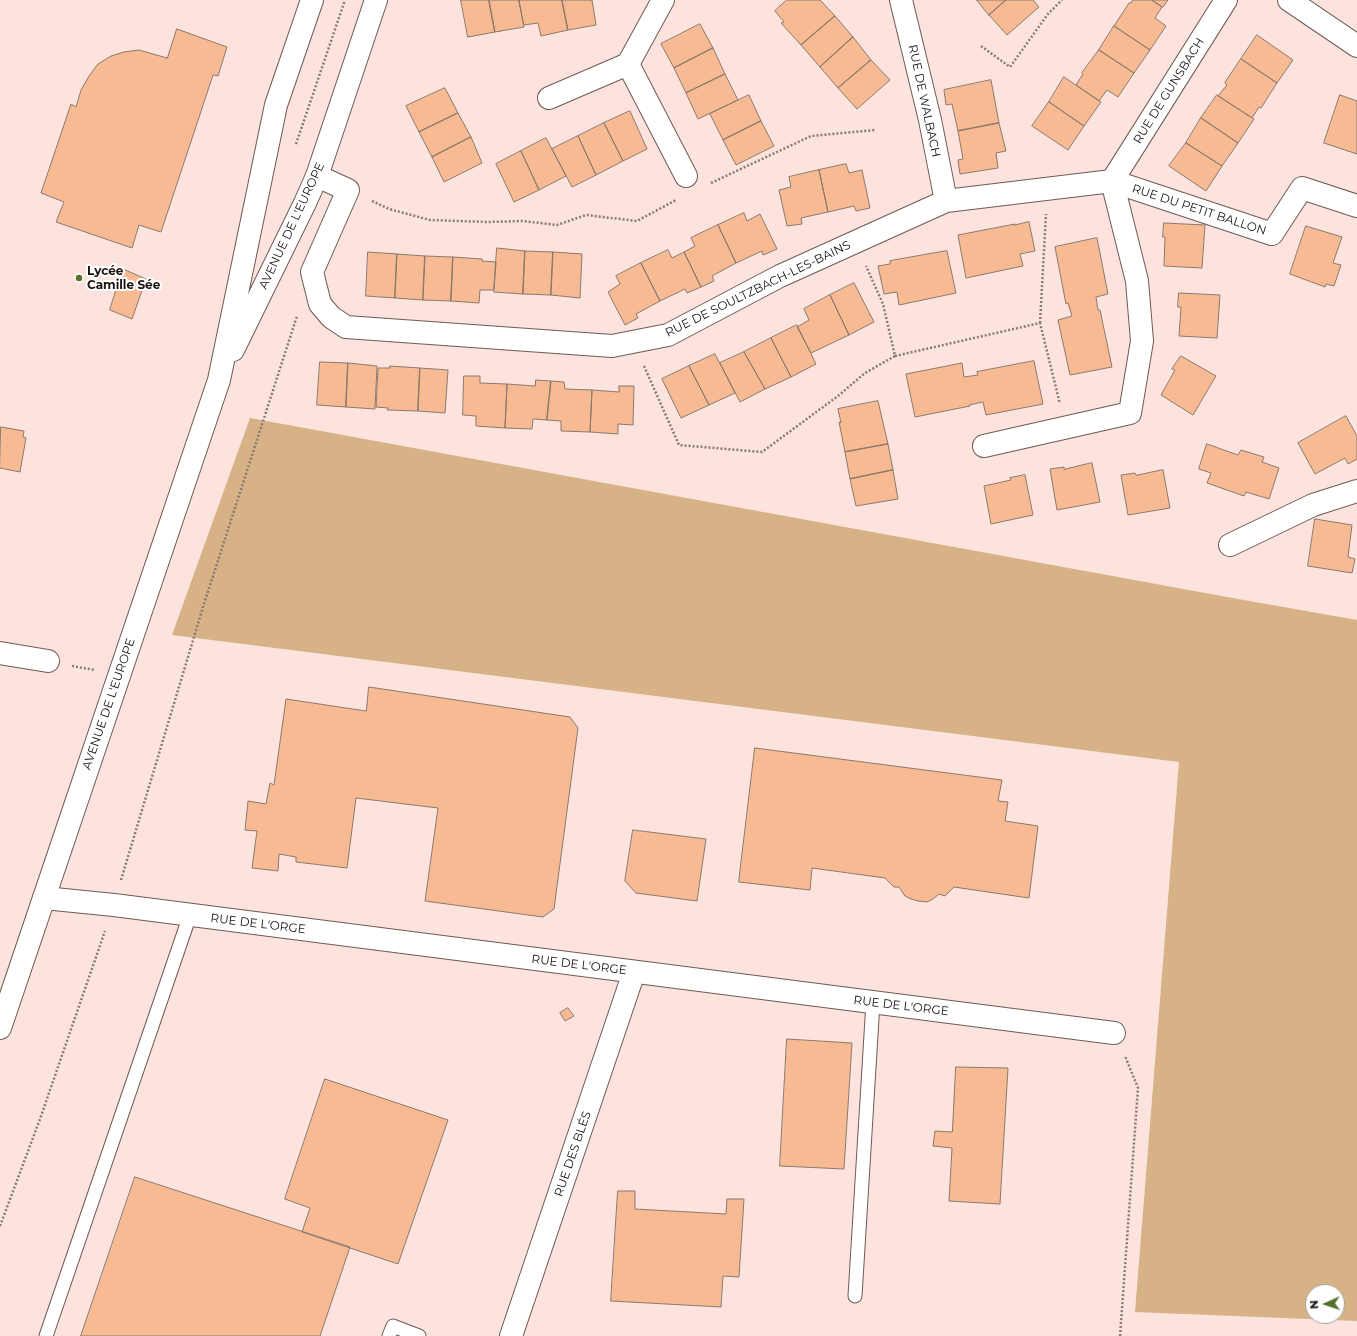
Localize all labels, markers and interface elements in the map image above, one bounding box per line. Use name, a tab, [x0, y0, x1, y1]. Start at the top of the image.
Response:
street label: RUE DE GUNSBACH	[1131, 35, 1207, 147]
street label: RUE DE WALBACH	[905, 43, 943, 159]
street label: AVENUE DE L'EUROPE	[256, 160, 328, 292]
street label: RUE DU PETIT BALLON	[1130, 181, 1268, 239]
street label: RUE DE SOULTZBACH-LES-BAINS	[663, 238, 853, 340]
place label: Lycée Camille Sée	[87, 264, 160, 292]
marker: Lycée Camille Sée	[74, 273, 84, 283]
street label: AVENUE DE L'EUROPE	[80, 636, 138, 772]
street label: RUE DE L'ORGE	[210, 911, 306, 937]
street label: RUE DE L'ORGE	[531, 952, 627, 978]
street label: RUE DE L'ORGE	[853, 993, 949, 1019]
street label: RUE DES BLÉS	[552, 1109, 594, 1199]
north arrow	[1305, 1284, 1345, 1324]
text: N	[1307, 1300, 1321, 1309]

